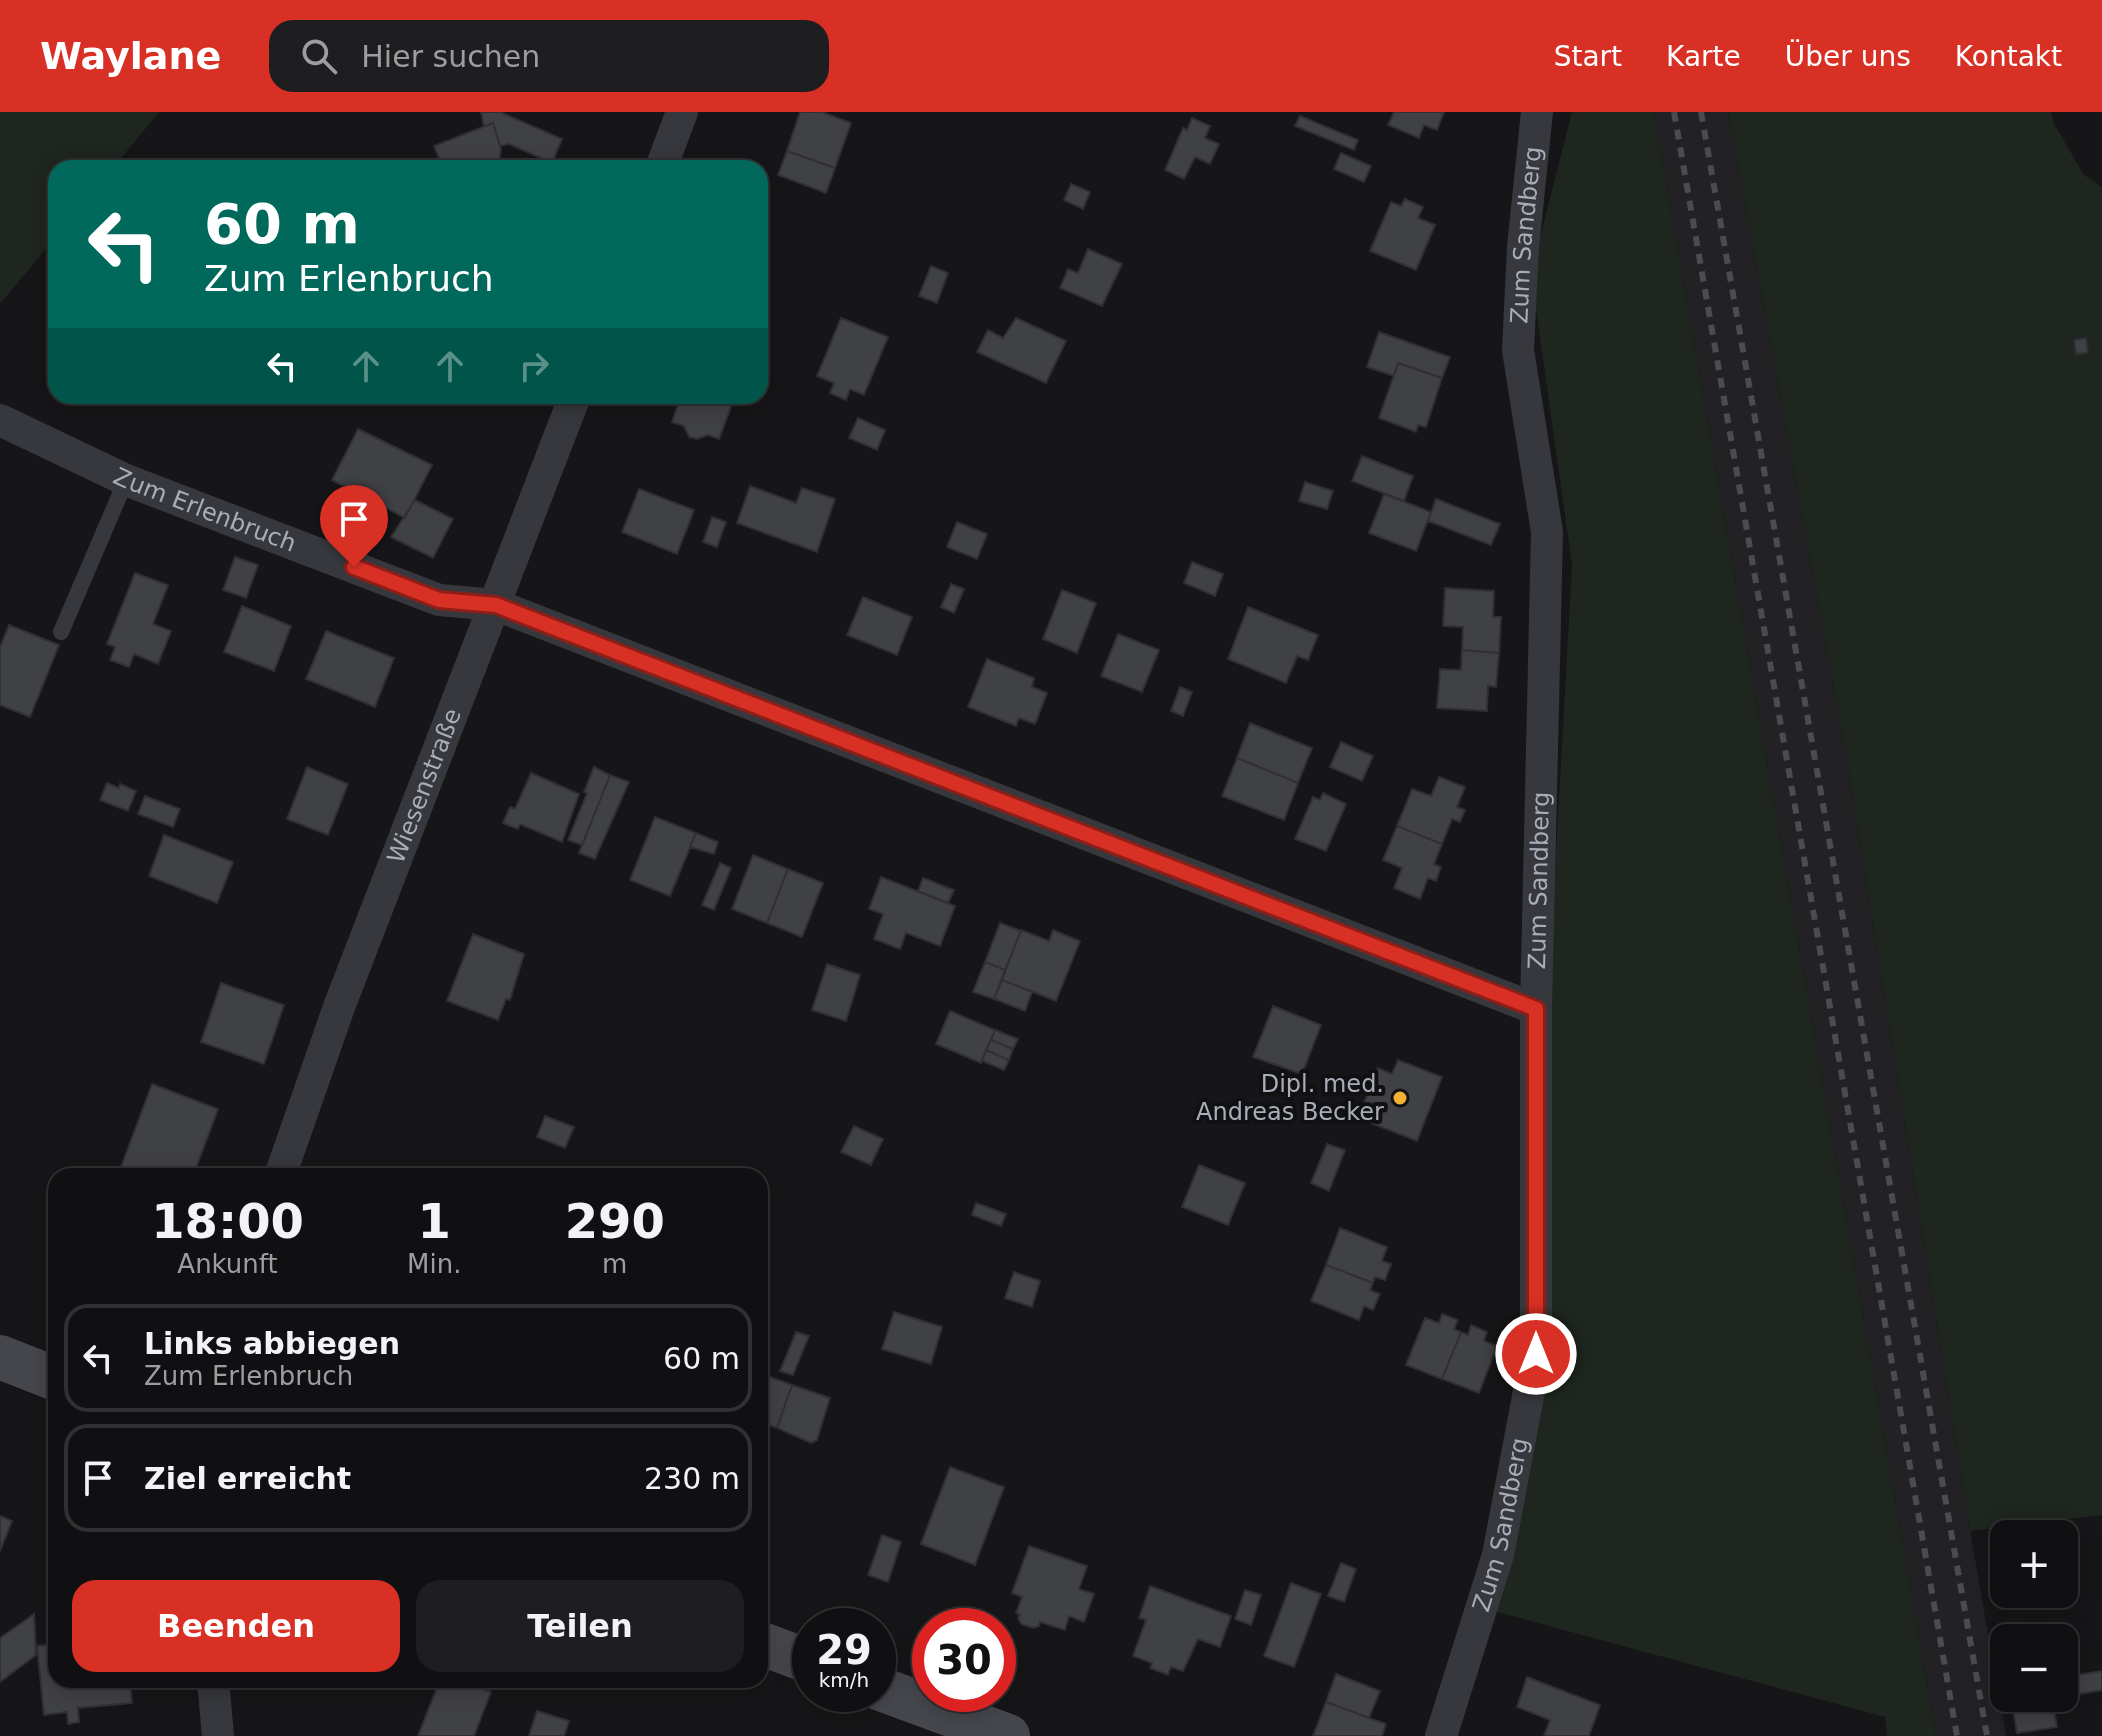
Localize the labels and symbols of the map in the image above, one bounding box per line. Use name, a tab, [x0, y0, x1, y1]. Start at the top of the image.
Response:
street label: Zum Sandberg	[1505, 145, 1547, 324]
street label: Zum Erlenbruch	[109, 462, 300, 558]
pin	[320, 485, 388, 567]
street label: Wiesenstraße	[382, 705, 467, 867]
street label: Zum Sandberg	[1523, 791, 1555, 970]
place label: Dipl. med. Andreas Becker	[1196, 1070, 1384, 1126]
marker: Dipl. med. Andreas Becker	[1391, 1089, 1409, 1107]
position arrow	[1494, 1312, 1578, 1396]
street label: Zum Sandberg	[1467, 1435, 1534, 1615]
speed limit sign: 30	[912, 1608, 1016, 1712]

